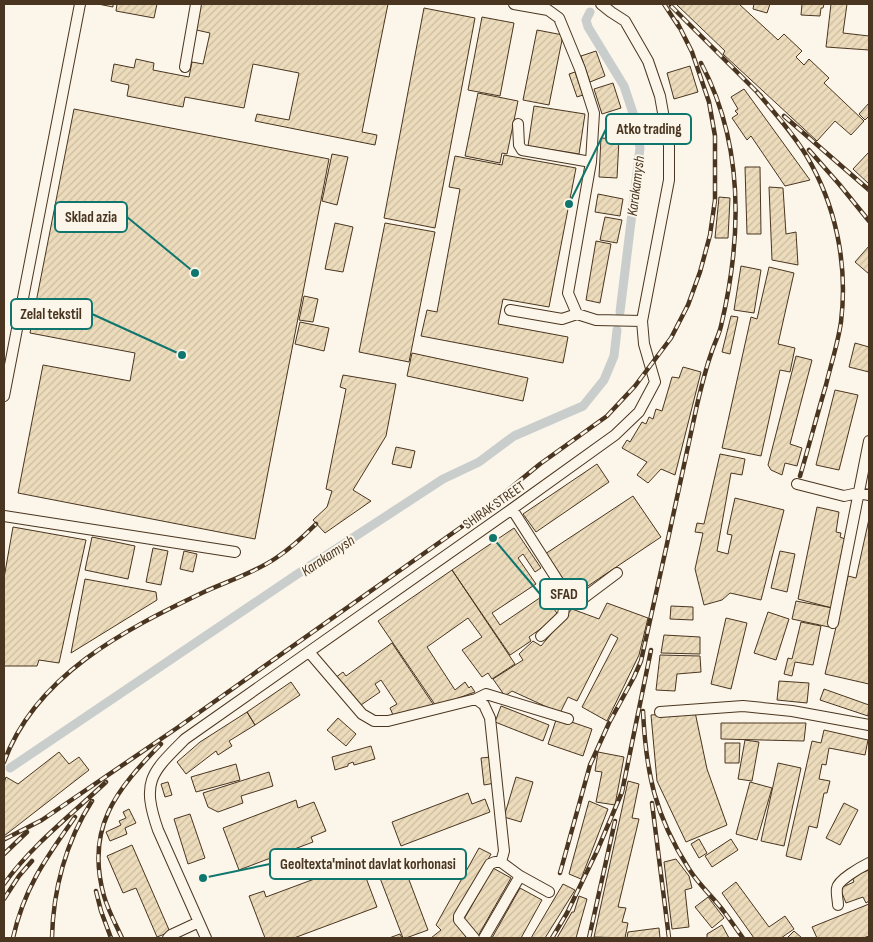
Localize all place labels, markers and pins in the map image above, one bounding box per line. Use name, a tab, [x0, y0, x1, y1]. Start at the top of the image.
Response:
callout: Atko trading	[606, 114, 691, 144]
callout: Sklad azia	[55, 202, 127, 232]
callout: Zelal tekstil	[11, 299, 92, 329]
callout: SFAD	[540, 579, 587, 609]
callout: Geoltexta'minot davlat korhonasi	[270, 849, 466, 879]

